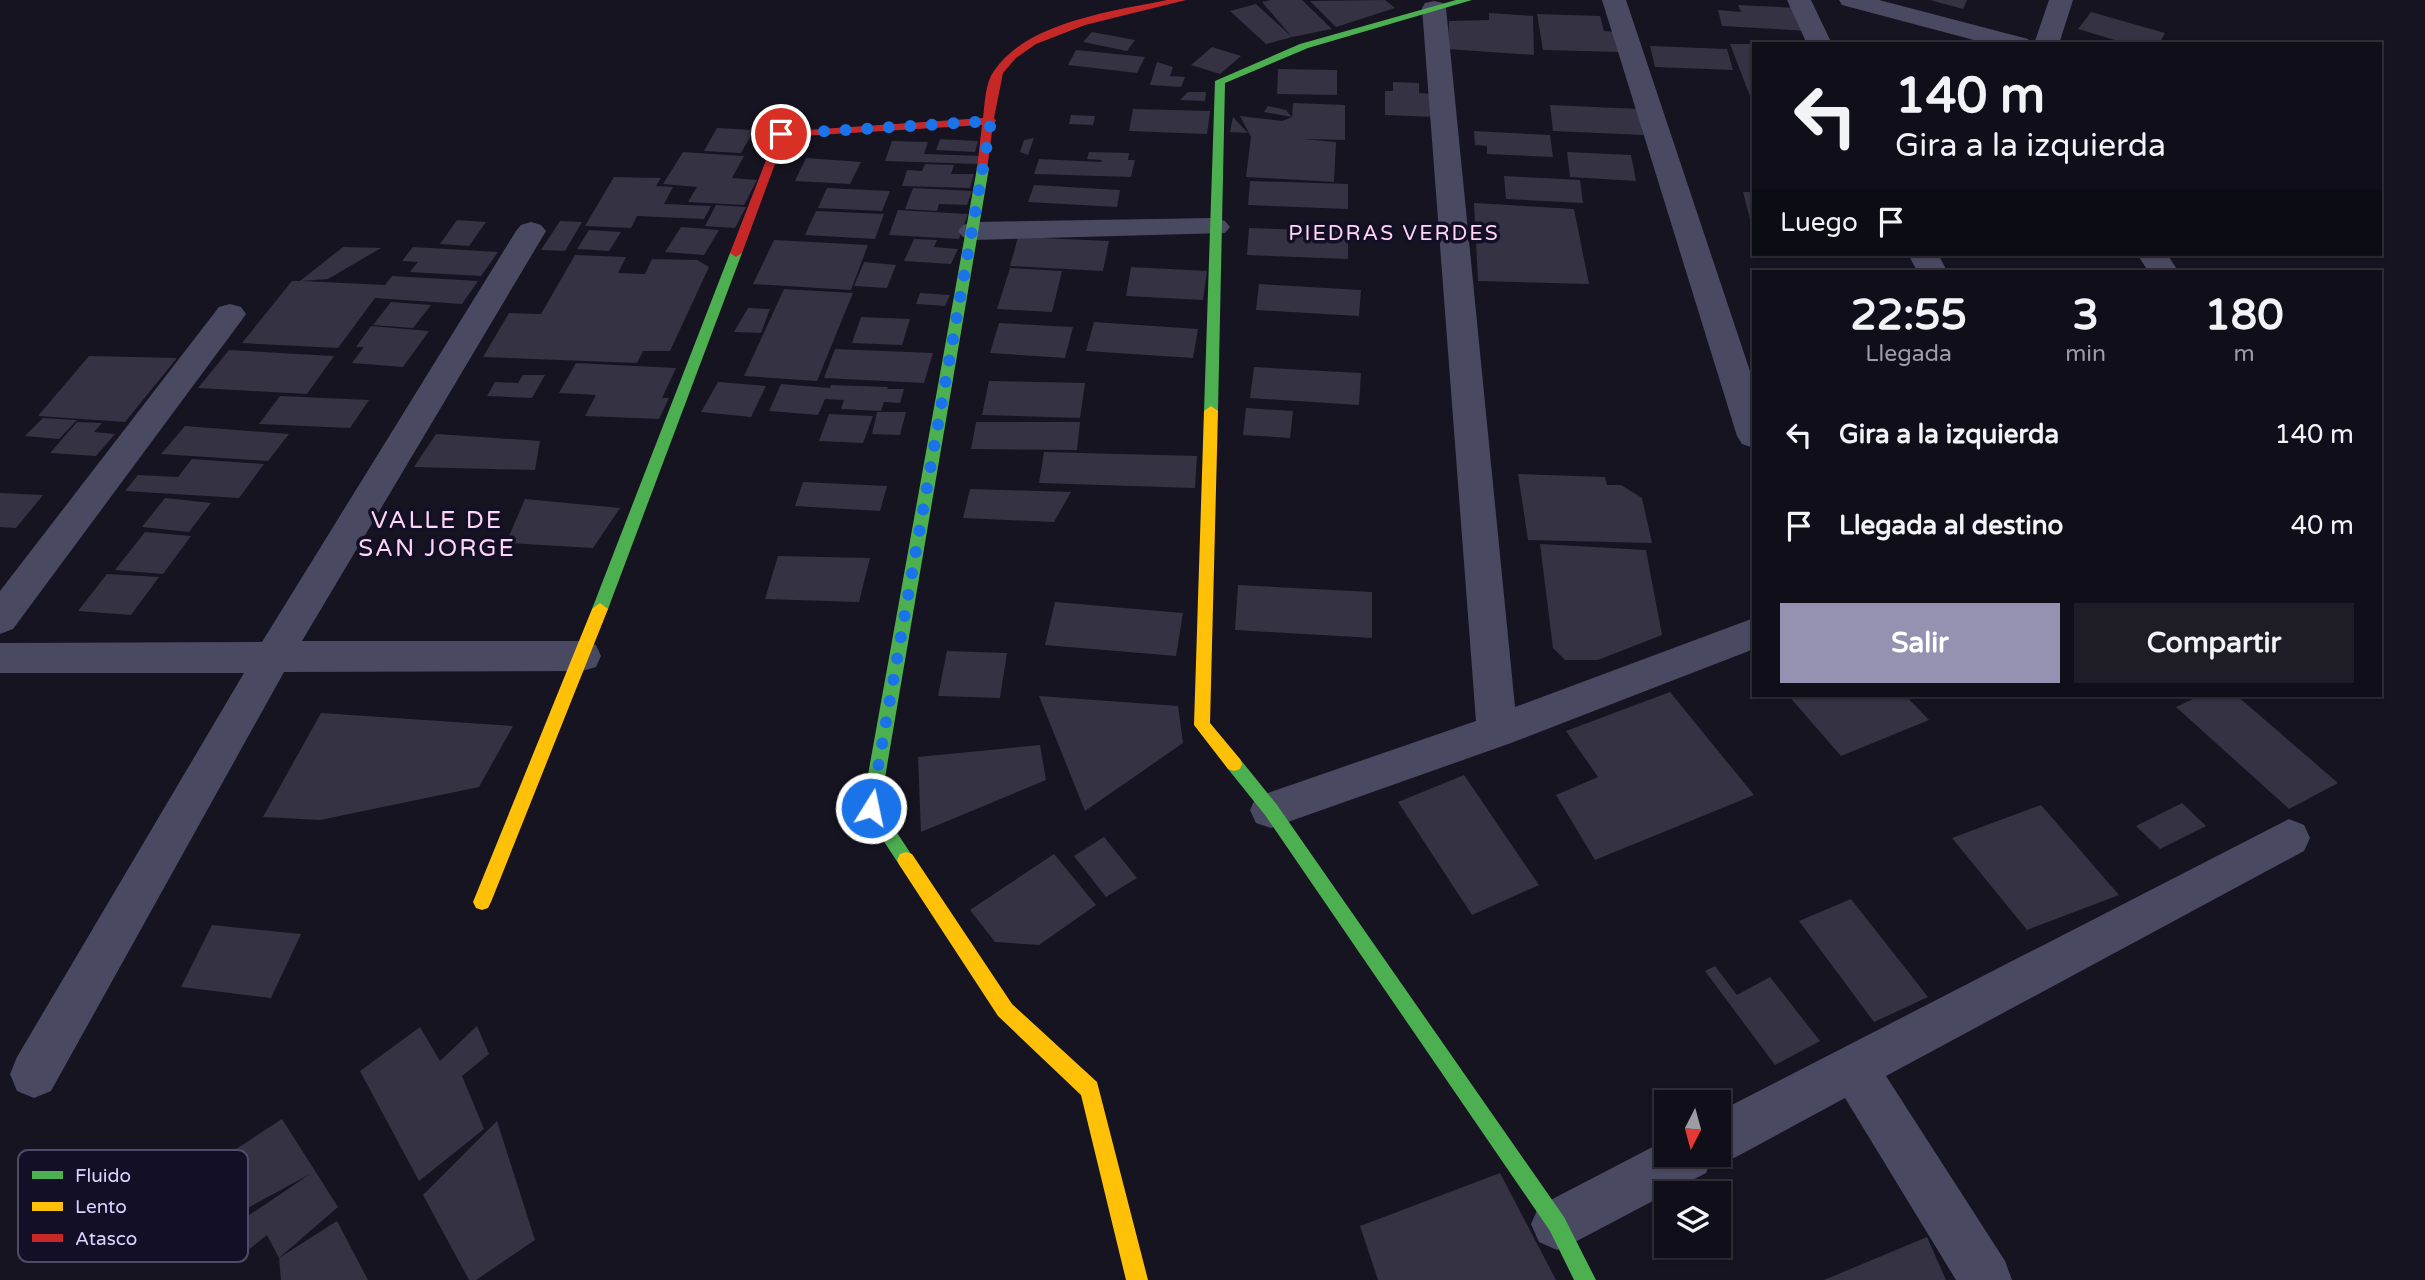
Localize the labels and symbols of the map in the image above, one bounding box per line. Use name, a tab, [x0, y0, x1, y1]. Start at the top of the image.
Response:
pin	[751, 104, 811, 164]
district label: PIEDRAS VERDES	[1288, 221, 1500, 246]
district label: VALLE DE SAN JORGE	[358, 506, 516, 563]
position arrow	[834, 771, 908, 845]
north arrow	[1654, 1090, 1731, 1167]
legend	[18, 1150, 248, 1262]
text: Fluido	[75, 1165, 131, 1187]
text: Lento	[75, 1196, 127, 1218]
text: Atasco	[75, 1228, 137, 1250]

